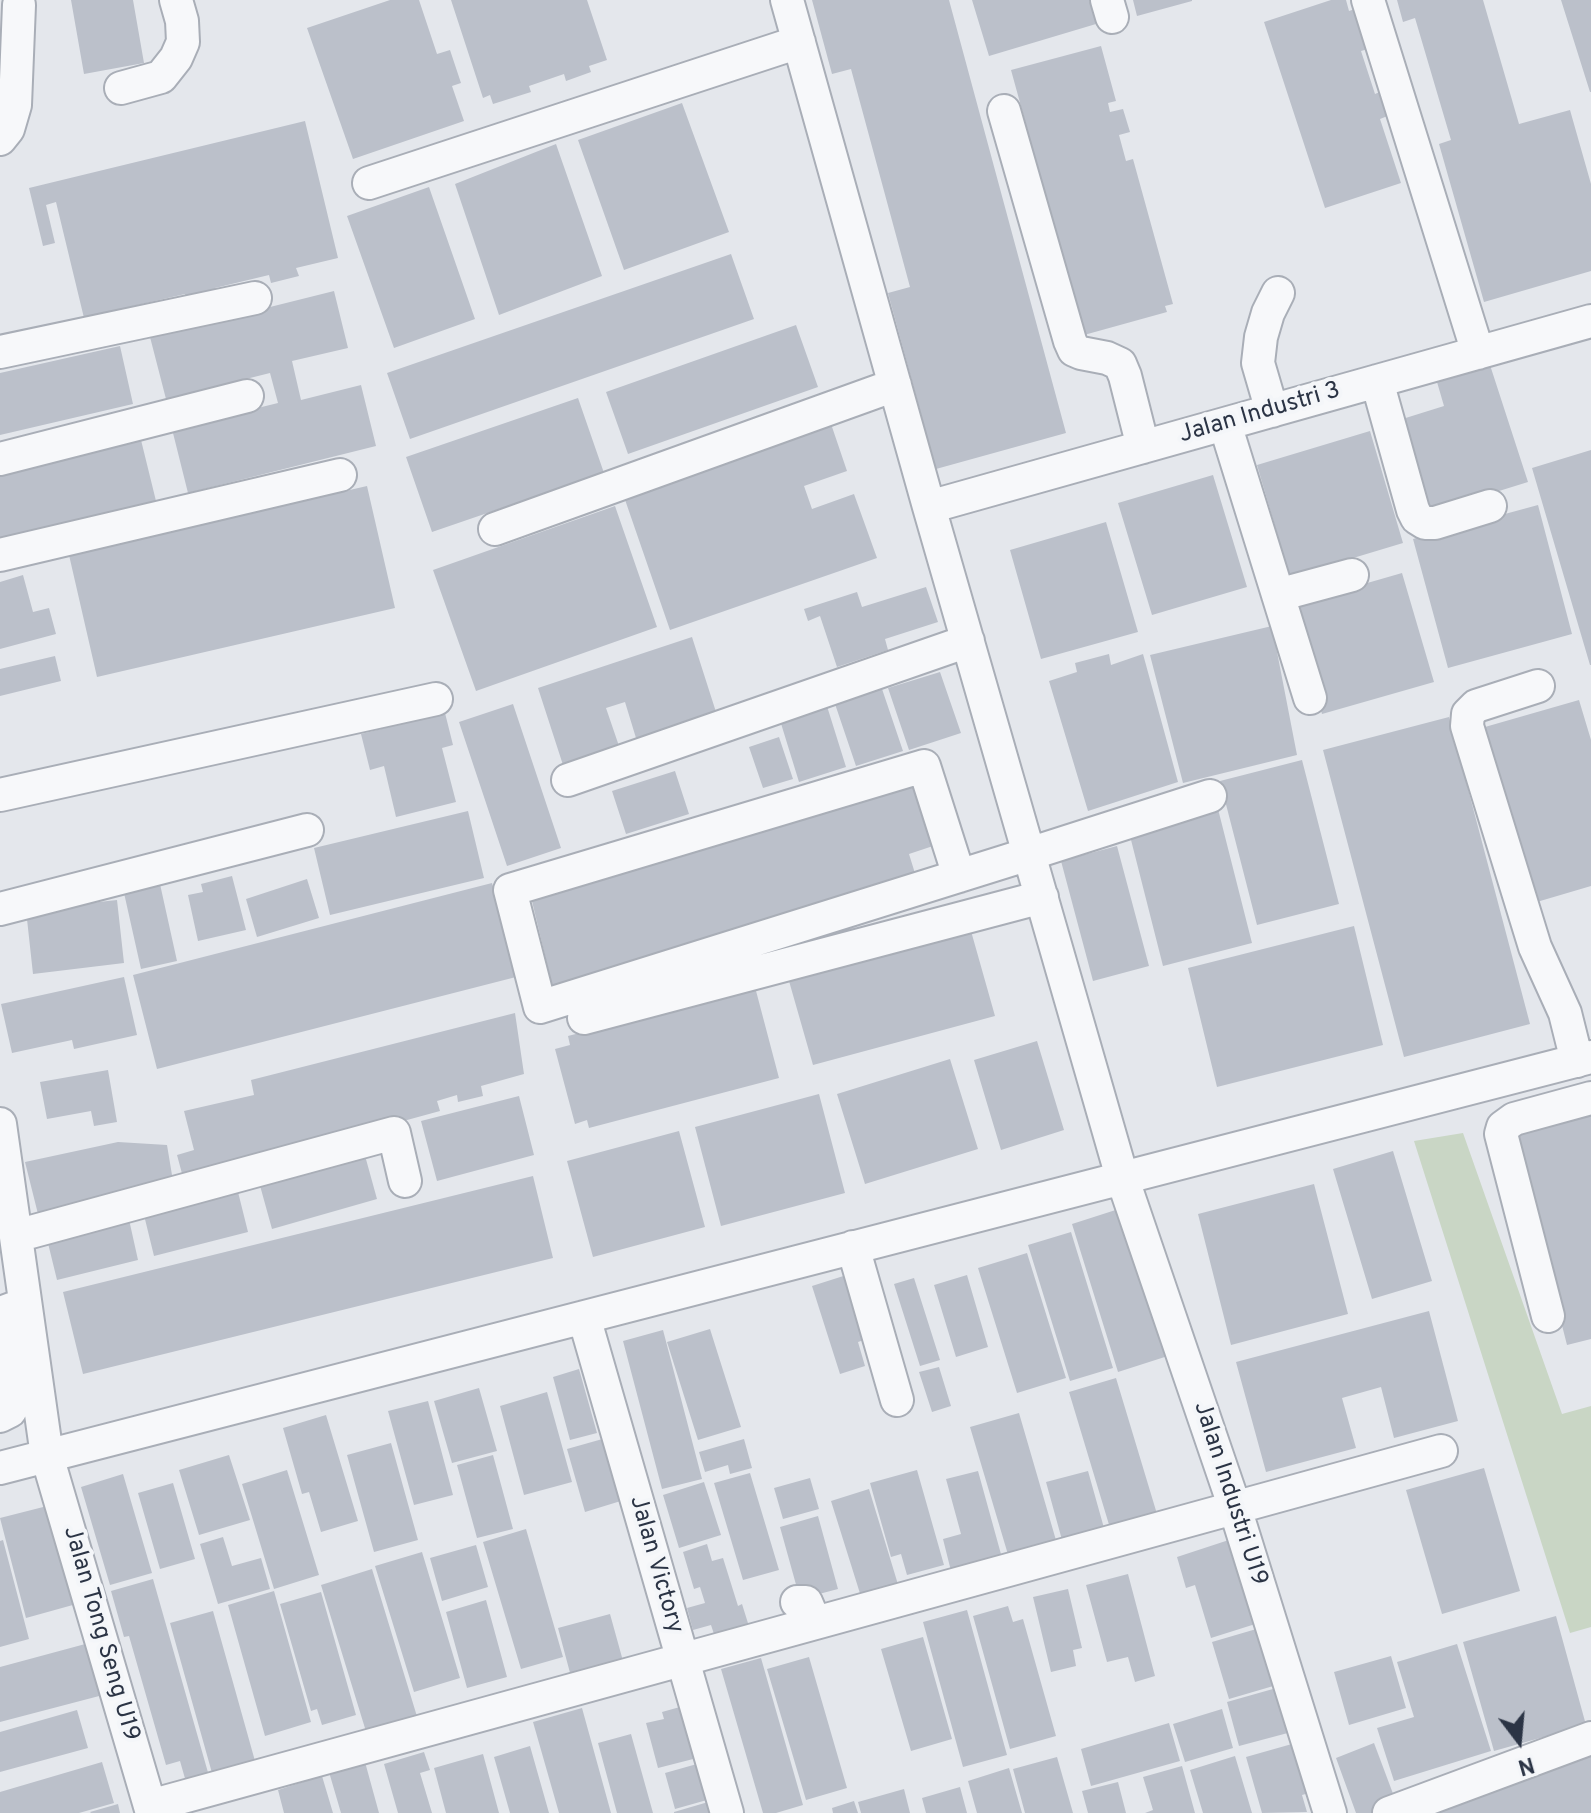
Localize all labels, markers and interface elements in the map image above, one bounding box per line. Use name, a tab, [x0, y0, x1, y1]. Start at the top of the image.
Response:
street label: Jalan Industri 3	[1176, 377, 1344, 451]
street label: Jalan Industri U19	[1186, 1398, 1272, 1590]
street label: Jalan Victory	[622, 1493, 688, 1637]
street label: Jalan Tong Seng U19	[56, 1523, 144, 1745]
north arrow	[1479, 1701, 1559, 1781]
text: N	[1514, 1749, 1537, 1780]

